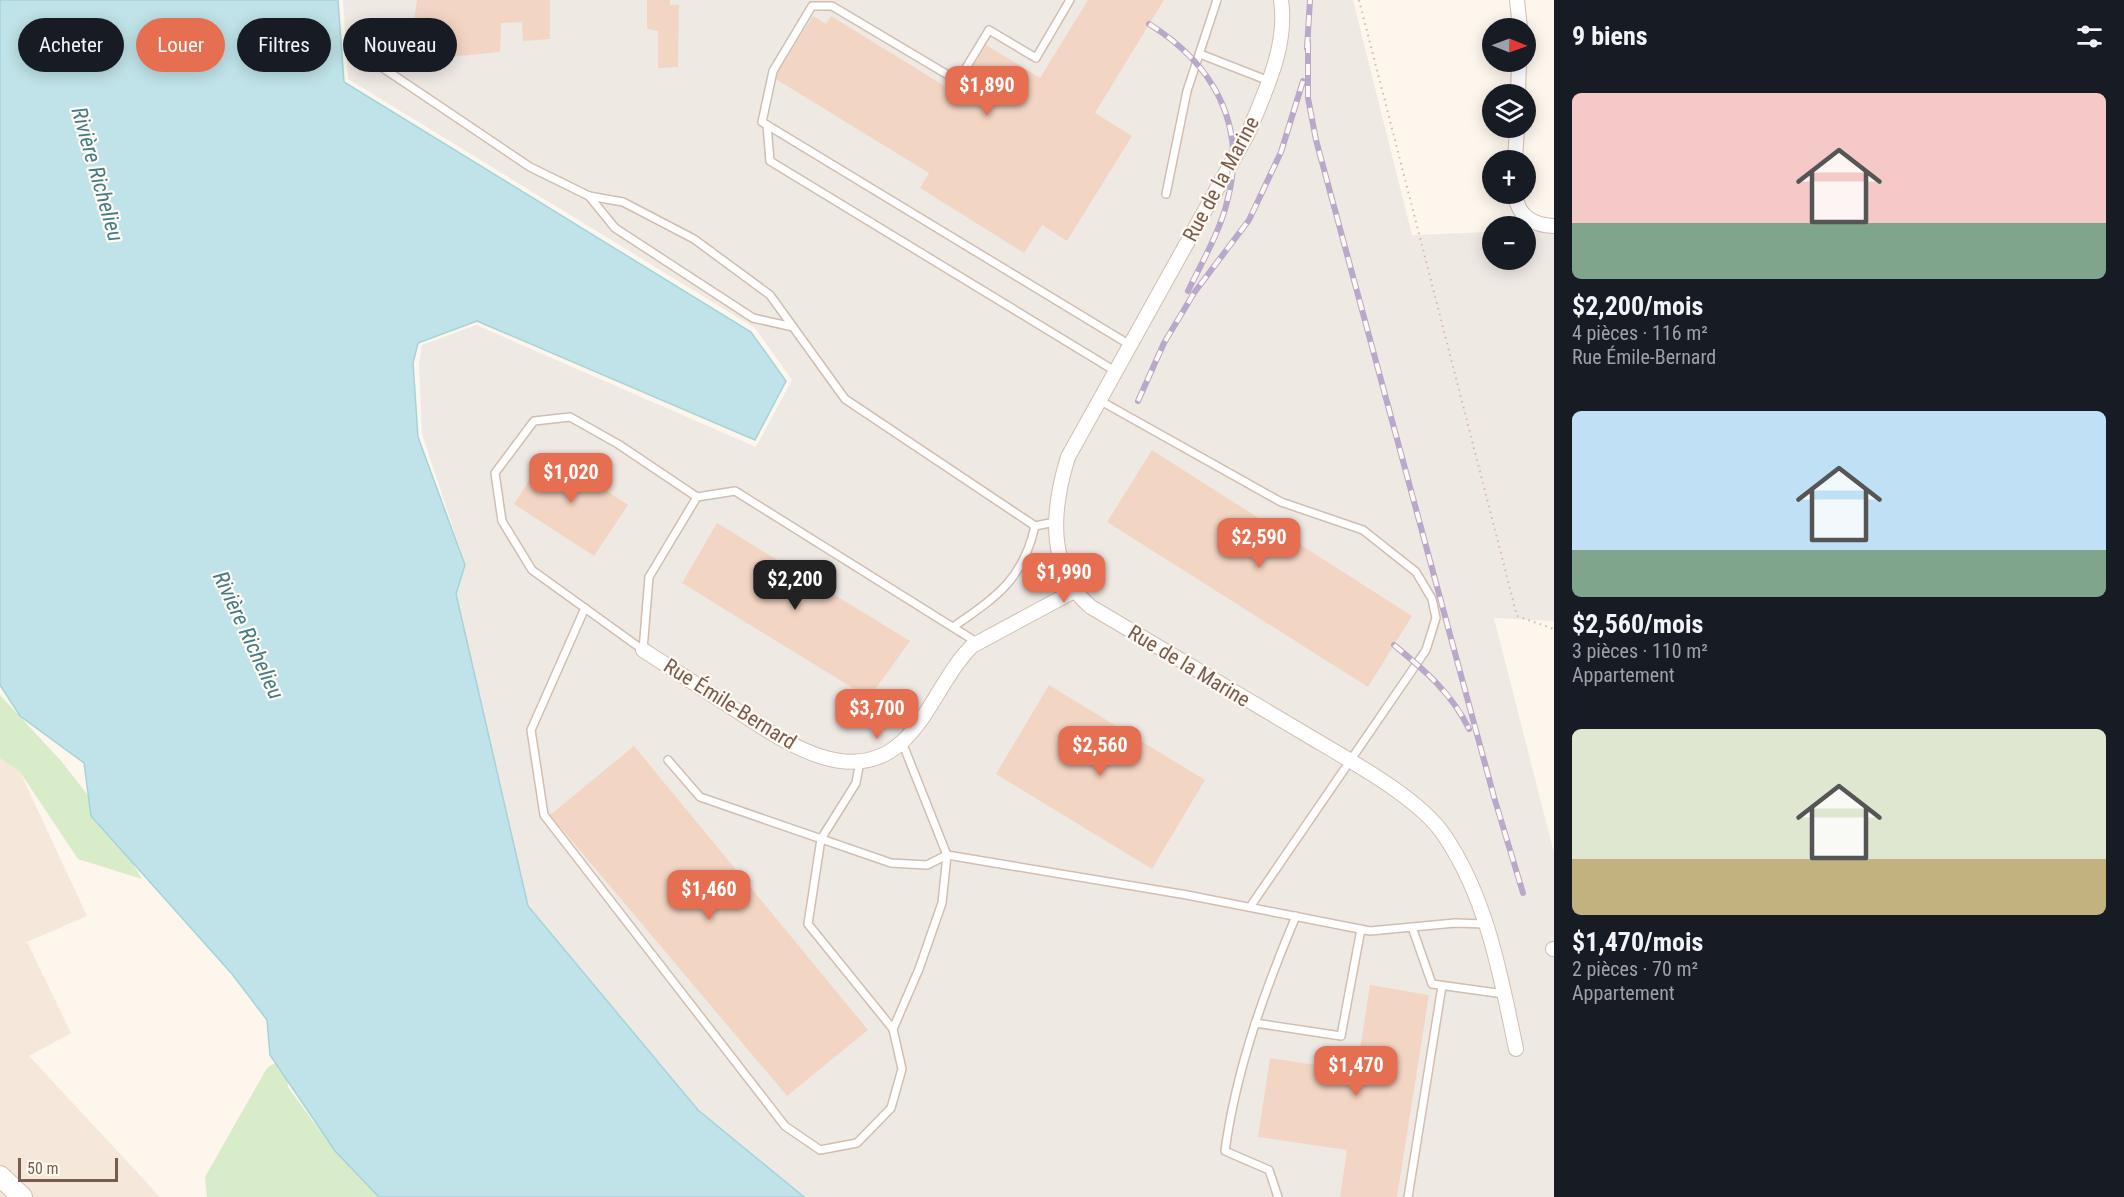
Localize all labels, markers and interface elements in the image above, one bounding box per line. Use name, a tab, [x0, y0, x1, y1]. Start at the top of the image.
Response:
chip: Acheter	[18, 18, 124, 72]
chip: Louer	[136, 18, 225, 72]
chip: Filtres	[237, 18, 331, 72]
chip: Nouveau	[343, 18, 457, 72]
north arrow	[1482, 18, 1536, 72]
map controls	[1482, 18, 1536, 270]
icon: filters	[2073, 20, 2106, 53]
text: 9 biens	[1572, 21, 1648, 51]
pin: $1,890	[938, 66, 1036, 117]
text: $1,890	[959, 73, 1015, 97]
button: layers	[1482, 84, 1536, 138]
water label: Rivière Richelieu	[66, 104, 129, 244]
street label: Rue de la Marine	[1178, 112, 1264, 246]
icon: home	[1785, 132, 1893, 240]
button: +	[1482, 150, 1536, 204]
button: −	[1482, 216, 1536, 270]
text: $2,200/mois	[1572, 291, 1703, 321]
text: 4 pièces · 116 m²	[1572, 321, 1708, 345]
text: Rue Émile-Bernard	[1572, 345, 1716, 369]
icon: home	[1785, 450, 1893, 558]
pin: $1,020	[522, 453, 620, 504]
text: $1,020	[543, 460, 599, 484]
pin: $2,590	[1210, 518, 1308, 569]
text: $2,590	[1231, 525, 1287, 549]
pin: $1,990	[1015, 553, 1113, 604]
pin: $2,200	[746, 560, 844, 611]
text: $1,990	[1036, 560, 1092, 584]
water label: Rivière Richelieu	[208, 567, 289, 703]
text: $2,200	[767, 567, 823, 591]
text: $2,560/mois	[1572, 609, 1703, 639]
street label: Rue de la Marine	[1124, 620, 1254, 712]
text: 3 pièces · 110 m²	[1572, 639, 1708, 663]
street label: Rue Émile-Bernard	[659, 654, 801, 754]
text: Appartement	[1572, 663, 1675, 687]
pin: $3,700	[828, 689, 926, 740]
text: $3,700	[849, 696, 905, 720]
pin: $2,560	[1051, 726, 1149, 777]
text: $2,560	[1072, 733, 1128, 757]
icon: home	[1785, 768, 1893, 876]
pin: $1,460	[660, 870, 758, 921]
text: $1,460	[681, 877, 737, 901]
text: $1,470/mois	[1572, 927, 1703, 957]
text: 2 pièces · 70 m²	[1572, 957, 1698, 981]
text: Appartement	[1572, 981, 1675, 1005]
pin: $1,470	[1307, 1046, 1405, 1097]
text: $1,470	[1328, 1053, 1384, 1077]
scale bar	[18, 1155, 118, 1182]
text: 50 m	[27, 1159, 59, 1178]

